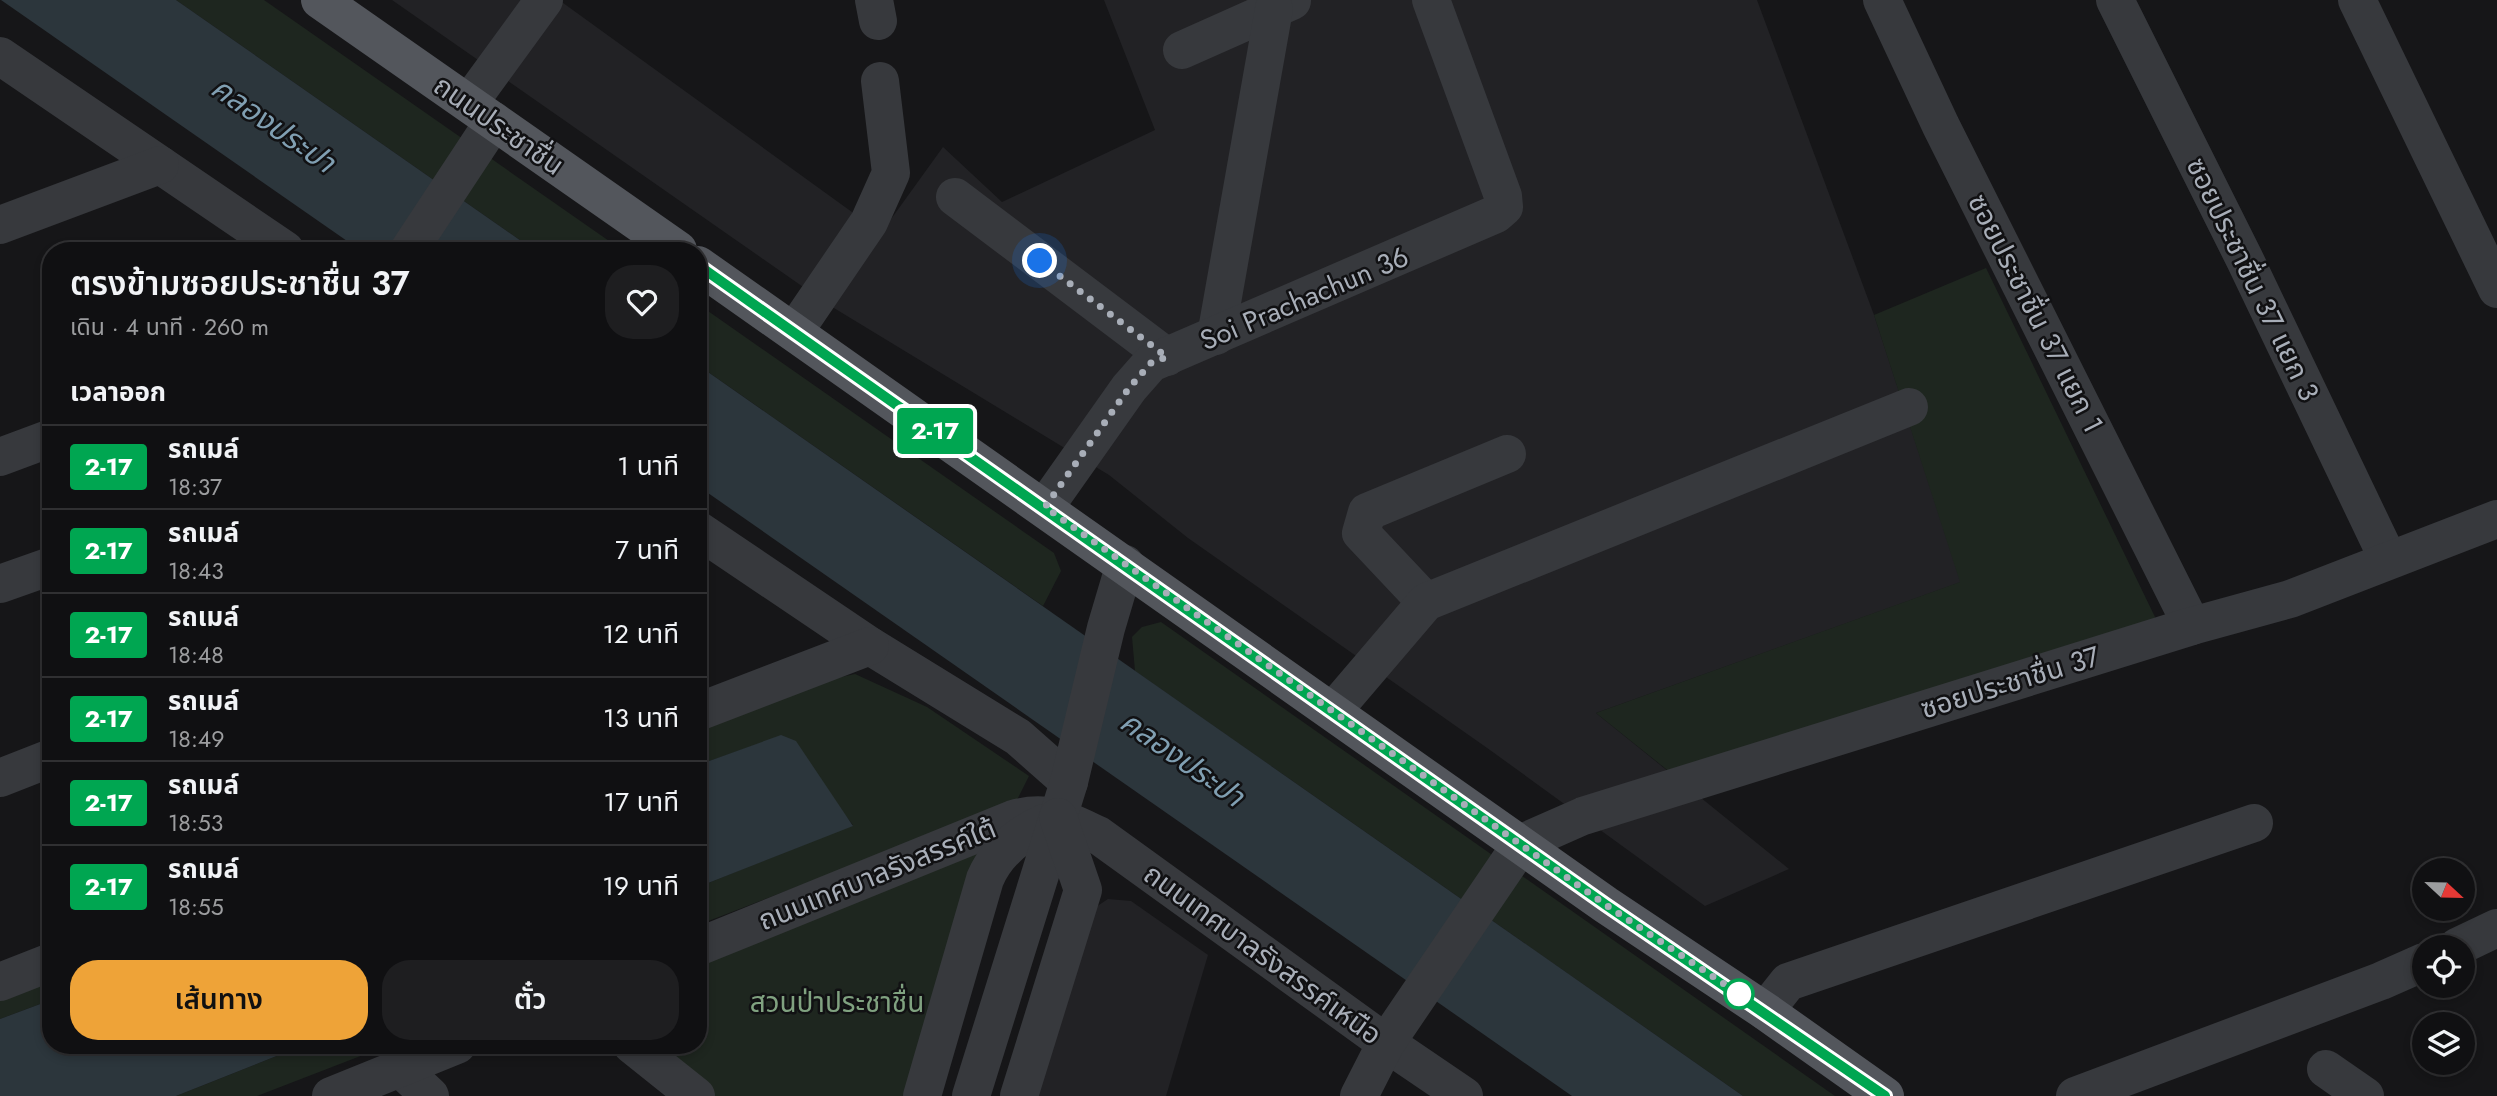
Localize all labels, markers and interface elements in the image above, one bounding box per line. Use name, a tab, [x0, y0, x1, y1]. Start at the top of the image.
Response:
street label: ถนนประชาชื่น	[425, 65, 572, 185]
water label: คลองประปา	[203, 66, 345, 184]
street label: ซอยประชาชื่น 37 แยก 3	[2176, 151, 2329, 408]
street label: ซอยประชาชื่น 37 แยก 1	[1957, 187, 2114, 440]
street label: Soi Prachachun 36	[1194, 236, 1415, 361]
your location	[1022, 243, 1057, 278]
text: ตรงข้ามซอยประชาชื่น 37	[70, 260, 410, 307]
button: heart	[605, 265, 679, 339]
text: เดิน · 4 นาที · 260 m	[70, 310, 269, 344]
text: เวลาออก	[70, 373, 166, 411]
line badge: 2-17	[886, 408, 984, 454]
text: 2-17	[911, 413, 959, 448]
text: รถเมล์	[168, 430, 239, 468]
text: 1 นาที	[617, 447, 679, 485]
text: 2-17	[85, 449, 132, 484]
text: 18:37	[168, 470, 222, 504]
text: รถเมล์	[168, 514, 239, 552]
text: 7 นาที	[615, 531, 679, 569]
text: 2-17	[85, 533, 132, 568]
text: 18:43	[168, 554, 224, 588]
text: รถเมล์	[168, 598, 239, 636]
text: 12 นาที	[602, 615, 679, 653]
text: 2-17	[85, 617, 132, 652]
street label: ซอยประชาชื่น 37	[1915, 636, 2105, 729]
text: 18:48	[168, 638, 224, 672]
text: รถเมล์	[168, 682, 239, 720]
text: 13 นาที	[603, 699, 679, 737]
water label: คลองประปา	[1112, 700, 1254, 818]
text: 2-17	[85, 701, 132, 736]
text: 18:49	[168, 722, 224, 756]
text: รถเมล์	[168, 766, 239, 804]
text: 17 นาที	[604, 783, 679, 821]
text: 2-17	[85, 785, 132, 820]
text: 18:53	[168, 806, 223, 840]
street label: ถนนเทศบาลรังสรรค์ใต้	[752, 808, 1002, 941]
text: รถเมล์	[168, 850, 239, 888]
street label: ถนนเทศบาลรังสรรค์เหนือ	[1135, 854, 1390, 1055]
north arrow	[2412, 858, 2474, 920]
map controls	[2412, 858, 2475, 1075]
text: 19 นาที	[602, 867, 679, 905]
text: 2-17	[85, 869, 132, 904]
text: 18:55	[168, 890, 224, 924]
button: locate	[2412, 935, 2475, 998]
button: เส้นทาง	[70, 960, 368, 1040]
button: ตั๋ว	[382, 960, 679, 1040]
unlabelled marker	[1724, 979, 1754, 1009]
park label: สวนป่าประชาชื่น	[750, 982, 924, 1023]
button: layers	[2412, 1012, 2475, 1075]

